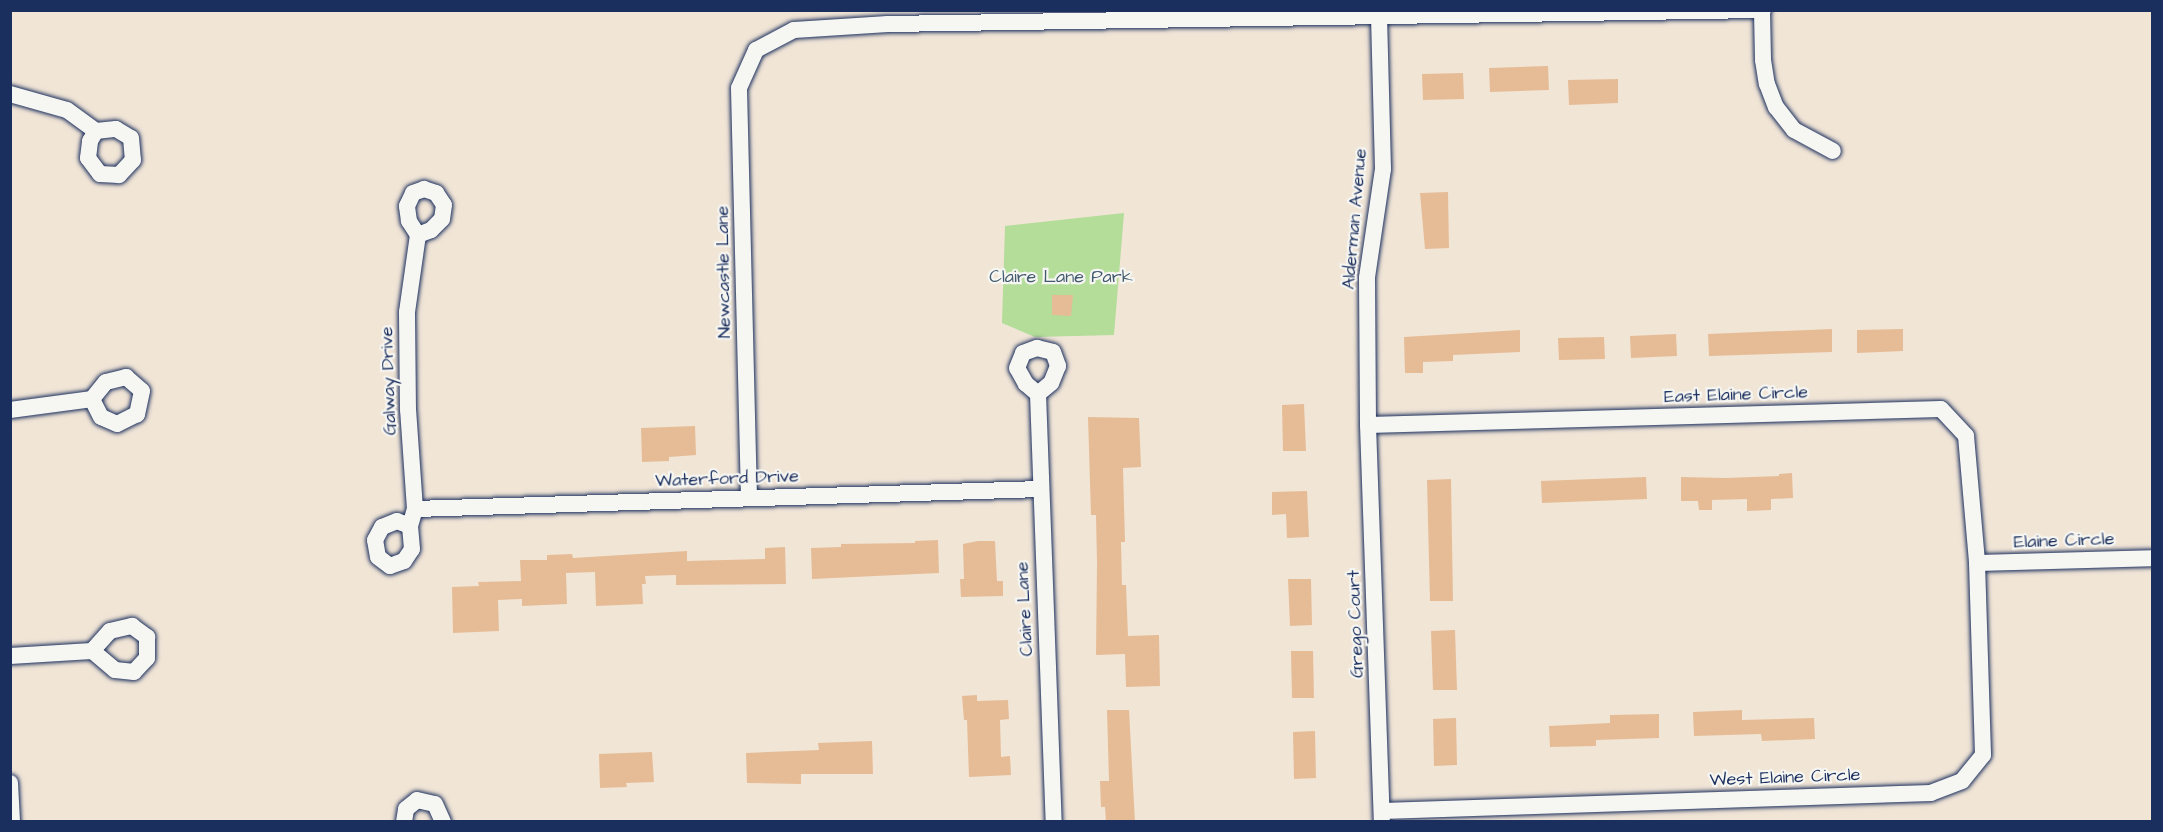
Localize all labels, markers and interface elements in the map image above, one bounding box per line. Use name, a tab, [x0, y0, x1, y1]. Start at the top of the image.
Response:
street label: Alderman Avenue	[1338, 148, 1372, 290]
street label: Newcastle Lane	[712, 206, 736, 338]
park label: Claire Lane Park	[989, 266, 1133, 288]
street label: Galway Drive	[376, 326, 402, 436]
street label: East Elaine Circle	[1664, 382, 1808, 408]
street label: Waterford Drive	[655, 466, 799, 492]
street label: Elaine Circle	[2013, 528, 2115, 554]
street label: Claire Lane	[1012, 561, 1038, 657]
street label: Grego Court	[1343, 570, 1369, 678]
street label: West Elaine Circle	[1709, 765, 1861, 791]

